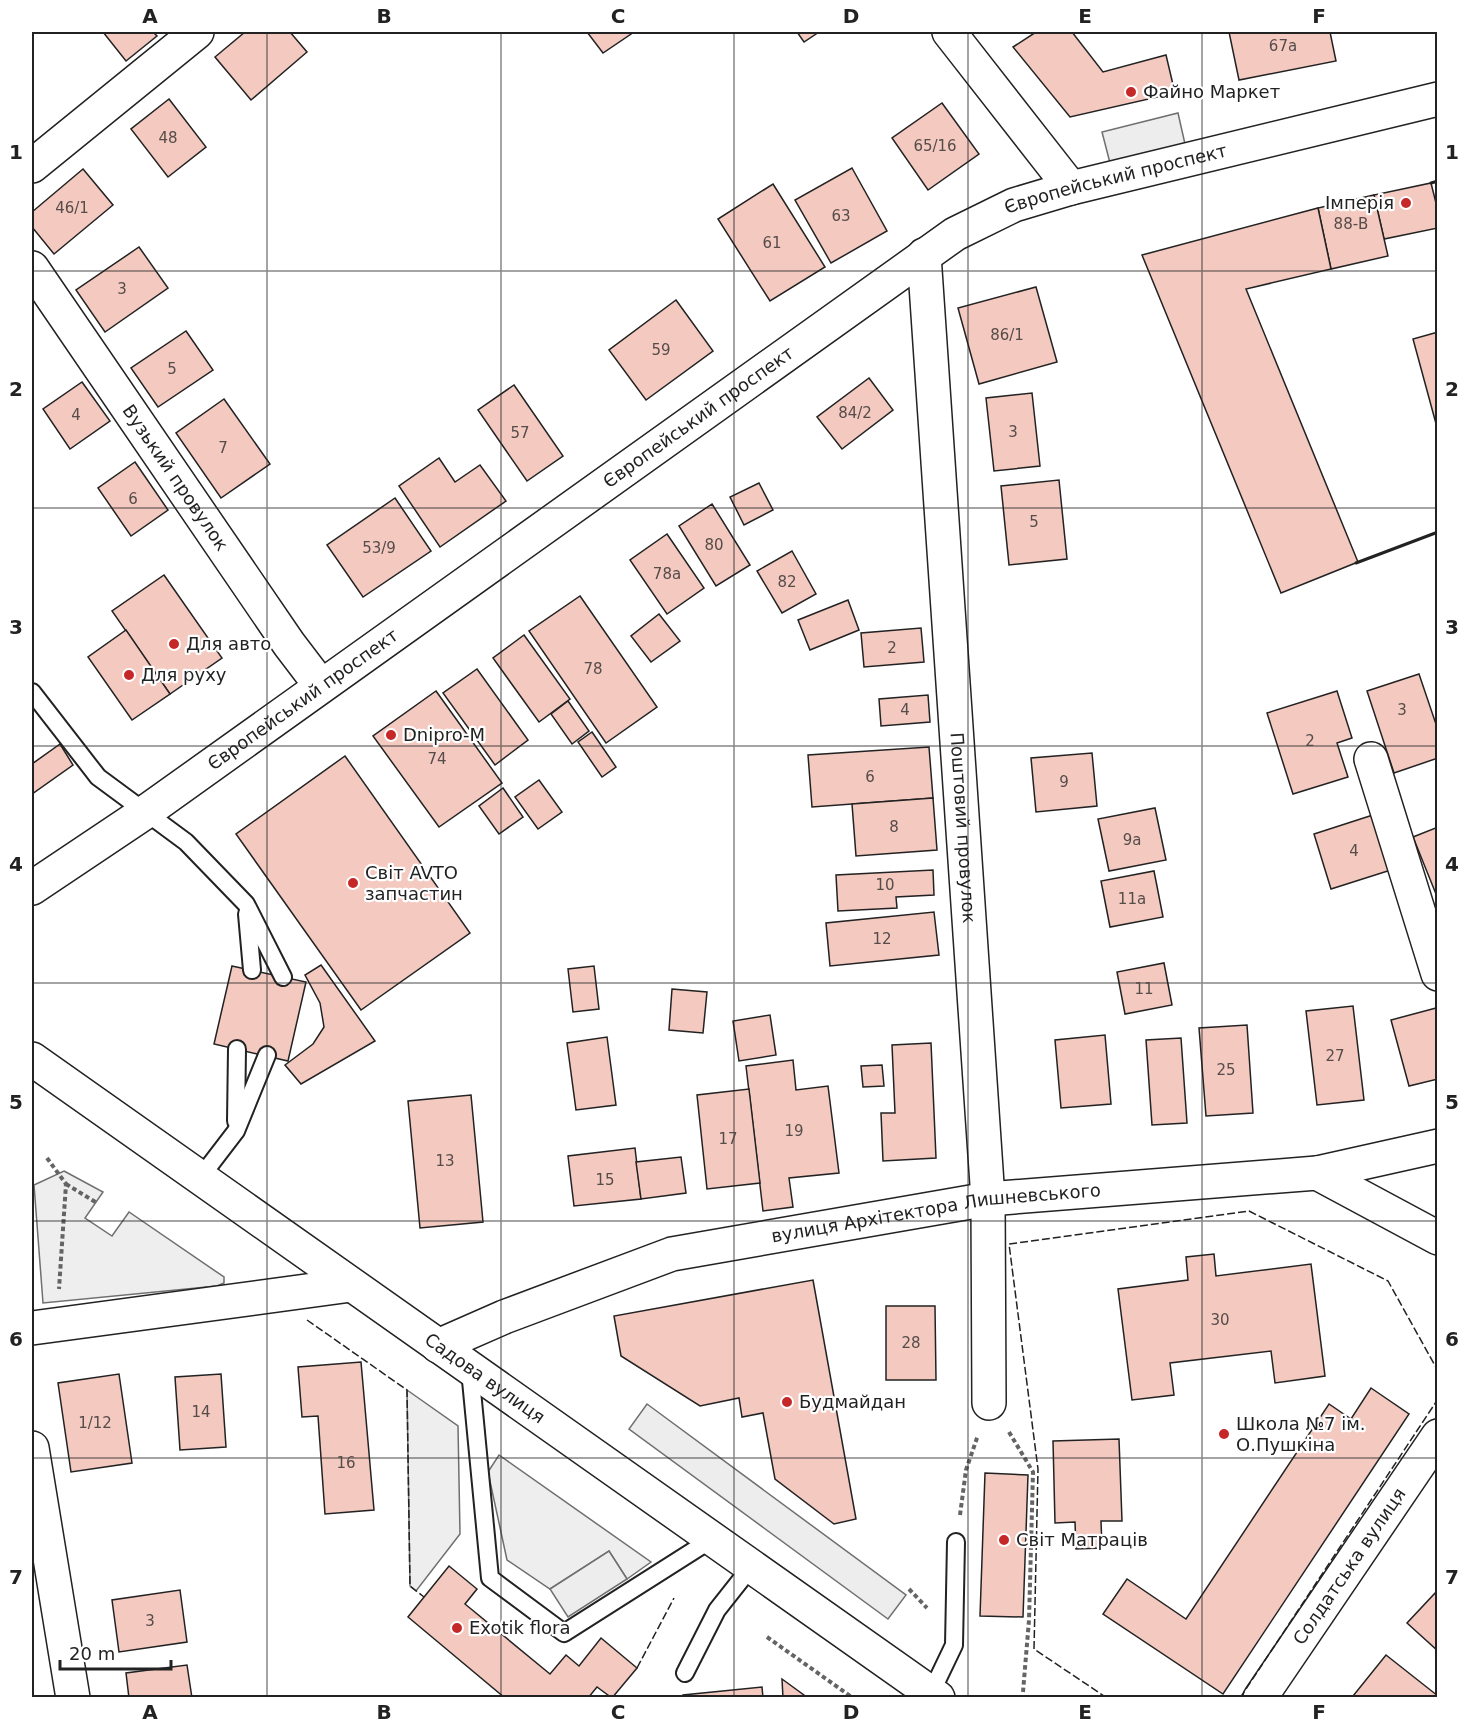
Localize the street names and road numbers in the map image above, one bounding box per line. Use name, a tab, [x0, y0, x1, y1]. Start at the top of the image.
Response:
street label: Європейський проспект	[1001, 140, 1229, 218]
street label: Європейський проспект	[599, 342, 797, 492]
street label: Вузький провулок	[119, 400, 233, 554]
street label: Європейський проспект	[203, 624, 402, 774]
street label: Поштовий провулок	[946, 732, 980, 924]
street label: вулиця Архітектора Лишневського	[770, 1179, 1102, 1247]
street label: Садова вулиця	[421, 1328, 549, 1427]
street label: Солдатська вулиця	[1288, 1484, 1410, 1649]

